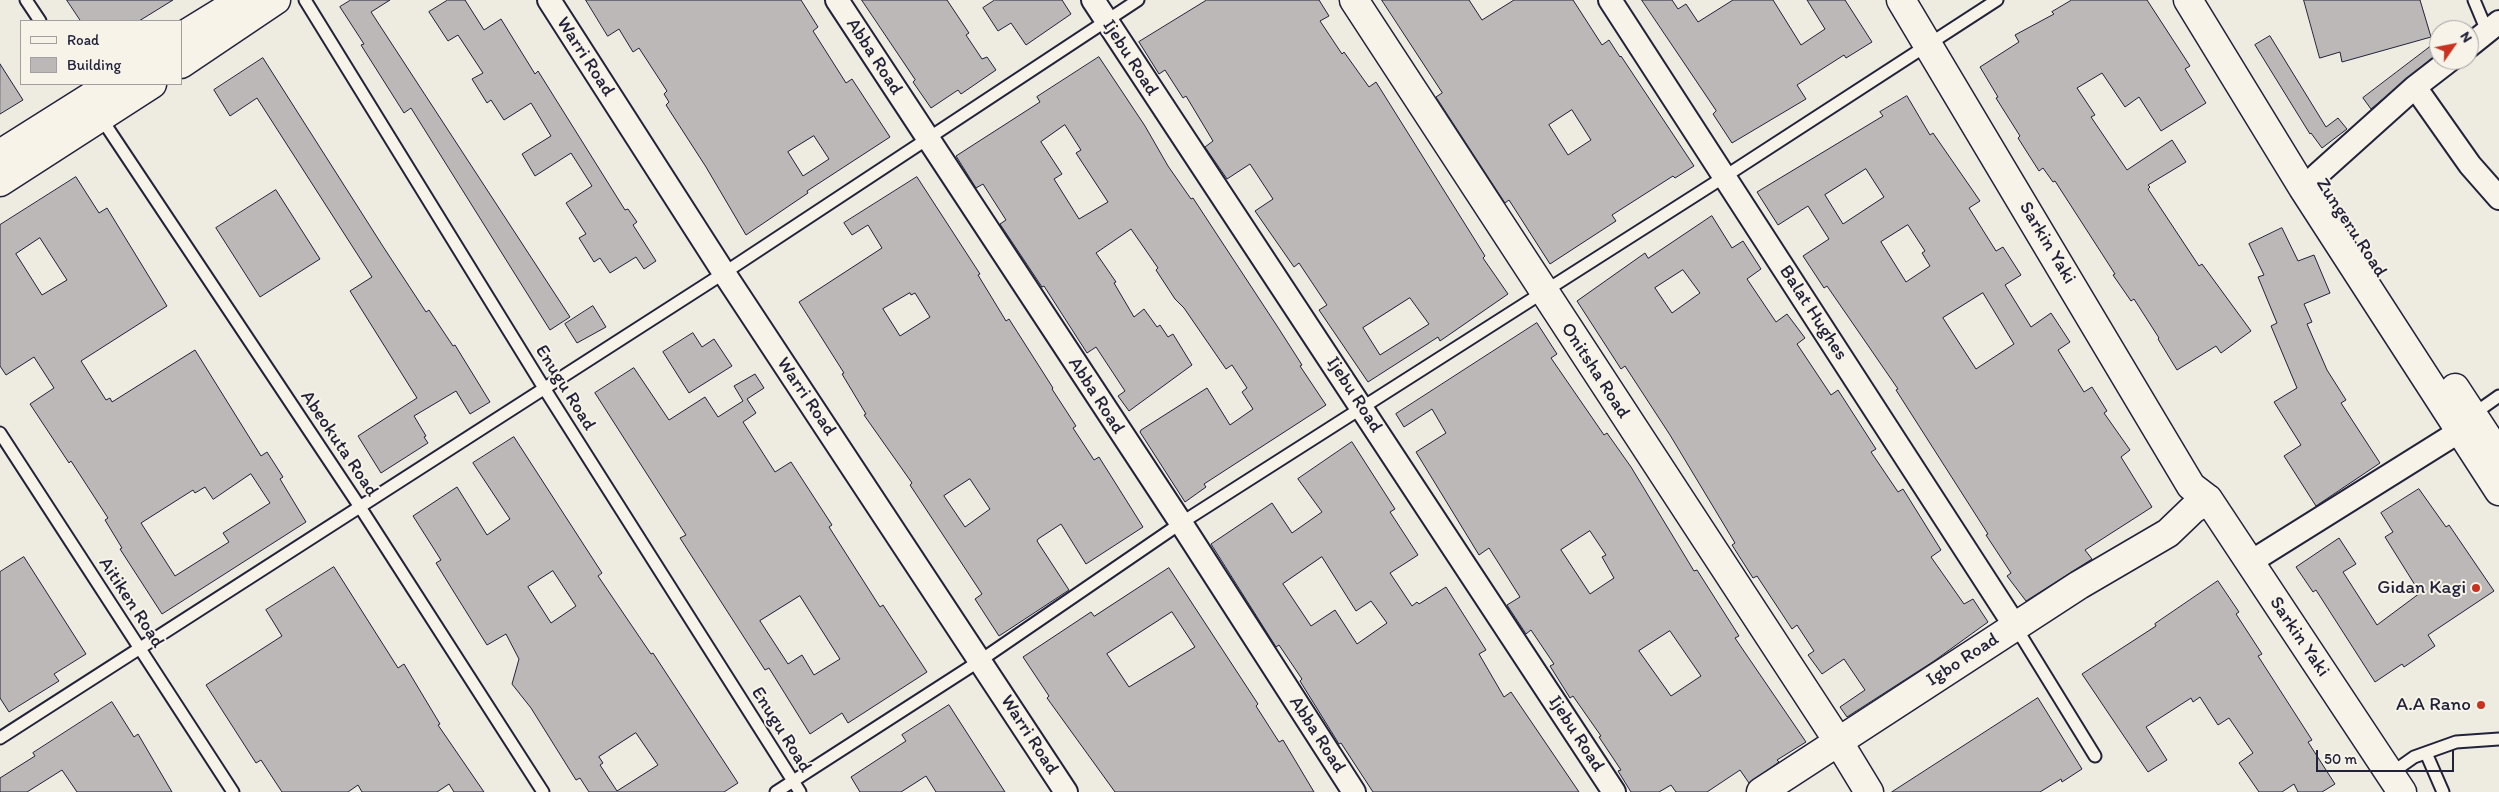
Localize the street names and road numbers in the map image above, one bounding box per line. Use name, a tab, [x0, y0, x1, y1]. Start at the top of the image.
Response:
street label: Warri Road	[551, 13, 619, 101]
street label: Abba Road	[841, 14, 907, 100]
street label: Ijebu Road	[1097, 16, 1163, 100]
street label: Zungeru Road	[2310, 174, 2392, 282]
street label: Sarkin Yaki	[2014, 198, 2080, 288]
street label: Balat Hughes	[1774, 261, 1852, 365]
street label: Onitsha Road	[1556, 319, 1634, 423]
street label: Enugu Road	[530, 341, 600, 435]
street label: Warri Road	[771, 353, 841, 441]
street label: Abba Road	[1063, 353, 1129, 439]
street label: Ijebu Road	[1321, 353, 1387, 437]
street label: Abeokuta Road	[295, 387, 383, 501]
street label: Aitiken Road	[93, 553, 169, 653]
street label: Sarkin Yaki	[2264, 593, 2334, 681]
street label: Igbo Road	[1923, 628, 2003, 692]
street label: Enugu Road	[746, 683, 816, 777]
street label: Warri Road	[995, 691, 1063, 779]
street label: Abba Road	[1284, 692, 1350, 778]
street label: Ijebu Road	[1543, 692, 1609, 776]

